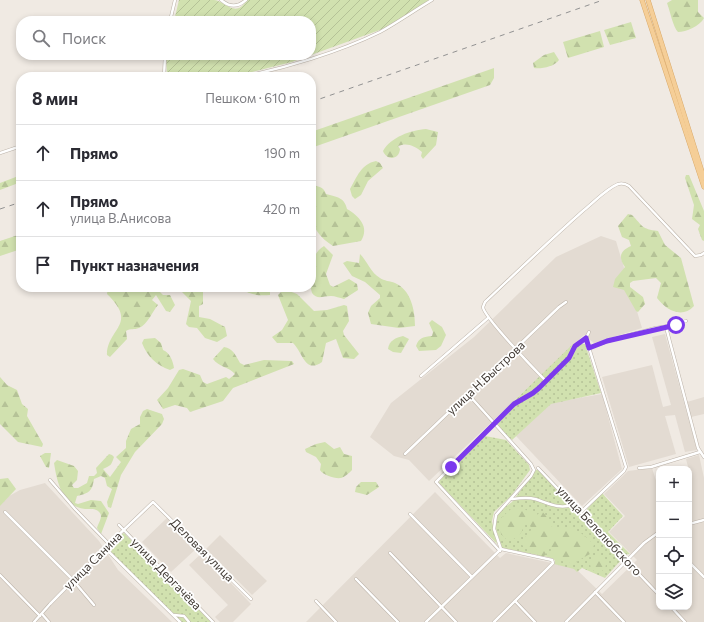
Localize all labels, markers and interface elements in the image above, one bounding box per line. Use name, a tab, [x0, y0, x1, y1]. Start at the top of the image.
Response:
search box	[16, 16, 316, 60]
icon: search	[30, 27, 52, 49]
text: Поиск	[62, 29, 106, 47]
text: 8 мин	[32, 88, 78, 109]
text: Пешком · 610 m	[205, 90, 300, 106]
icon: ahead	[32, 142, 54, 164]
text: Прямо	[70, 144, 118, 162]
text: 190 m	[264, 145, 300, 161]
text: Прямо	[70, 192, 118, 210]
icon: ahead	[32, 198, 54, 220]
text: 420 m	[263, 201, 300, 217]
text: улица В.Анисова	[70, 210, 171, 226]
icon: arrive	[32, 254, 54, 276]
text: Пункт назначения	[70, 256, 199, 274]
route start	[667, 316, 685, 334]
street label: улица Н.Быстрова	[443, 338, 527, 417]
route end	[442, 458, 460, 476]
map controls	[656, 466, 692, 610]
button: +	[656, 466, 692, 502]
street label: улица Белелюбского	[554, 482, 645, 578]
button: −	[656, 502, 692, 538]
street label: Деловая улица	[168, 515, 237, 584]
street label: улица Санина	[60, 528, 124, 592]
street label: улица Дергачёва	[129, 534, 205, 612]
button: locate	[656, 538, 692, 574]
button: layers	[656, 574, 692, 610]

